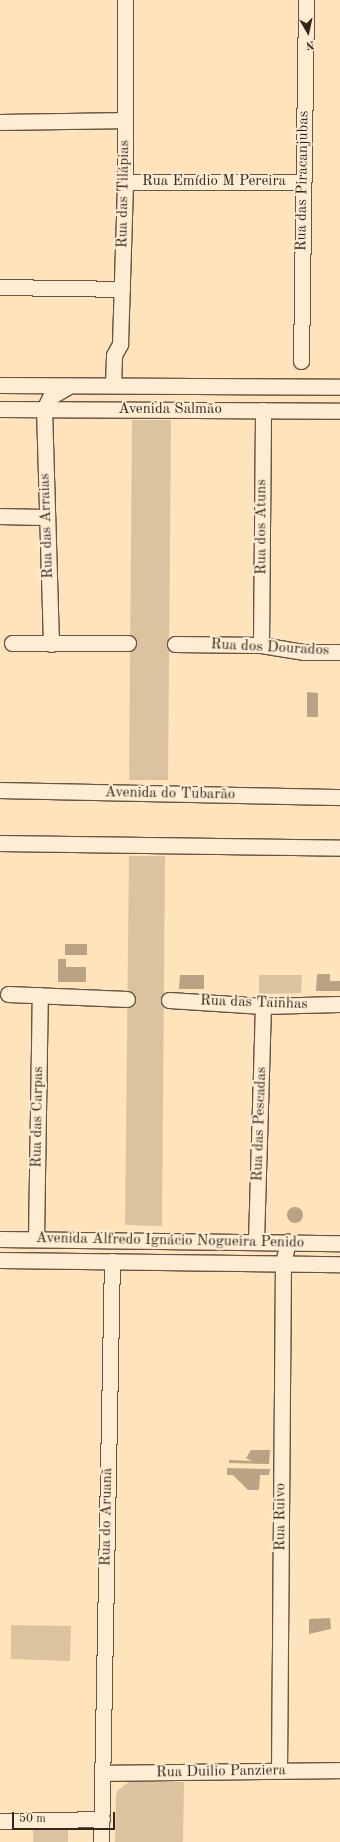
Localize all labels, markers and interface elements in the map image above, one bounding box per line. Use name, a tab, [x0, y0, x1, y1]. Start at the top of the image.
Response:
north arrow	[288, 12, 328, 52]
text: N	[305, 38, 315, 50]
street label: Rua das Piracanjubas	[293, 111, 313, 251]
street label: Rua das Tilápias	[114, 140, 134, 248]
street label: Rua Emídio M Pereira	[142, 173, 286, 191]
street label: Avenida Salmão	[118, 401, 222, 419]
street label: Rua das Arraias	[36, 473, 58, 579]
street label: Rua dos Atuns	[253, 479, 271, 575]
street label: Rua dos Dourados	[210, 636, 330, 660]
street label: Avenida do Tubarão	[105, 784, 235, 804]
street label: Rua das Tainhas	[200, 992, 308, 1014]
street label: Rua das Carpas	[28, 1066, 48, 1168]
street label: Rua das Pescadas	[249, 1066, 271, 1182]
street label: Avenida Alfredo Ignácio Nogueira Penido	[36, 1230, 304, 1252]
street label: Rua do Aruanã	[97, 1468, 117, 1566]
street label: Rua Ruivo	[272, 1483, 290, 1551]
street label: Rua Duilio Panziera	[156, 1762, 286, 1782]
scale bar	[14, 1804, 117, 1830]
text: 50 m	[19, 1813, 46, 1825]

